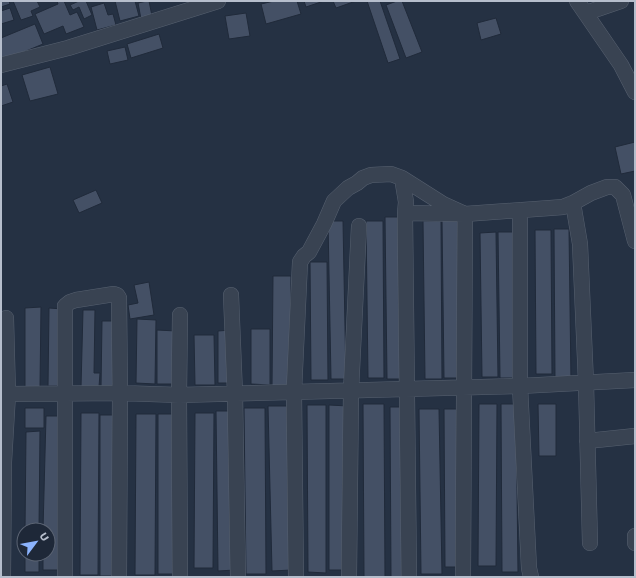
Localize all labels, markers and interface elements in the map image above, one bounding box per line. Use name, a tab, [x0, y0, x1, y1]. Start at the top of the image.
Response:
north arrow	[16, 522, 56, 562]
text: U	[36, 530, 52, 544]

